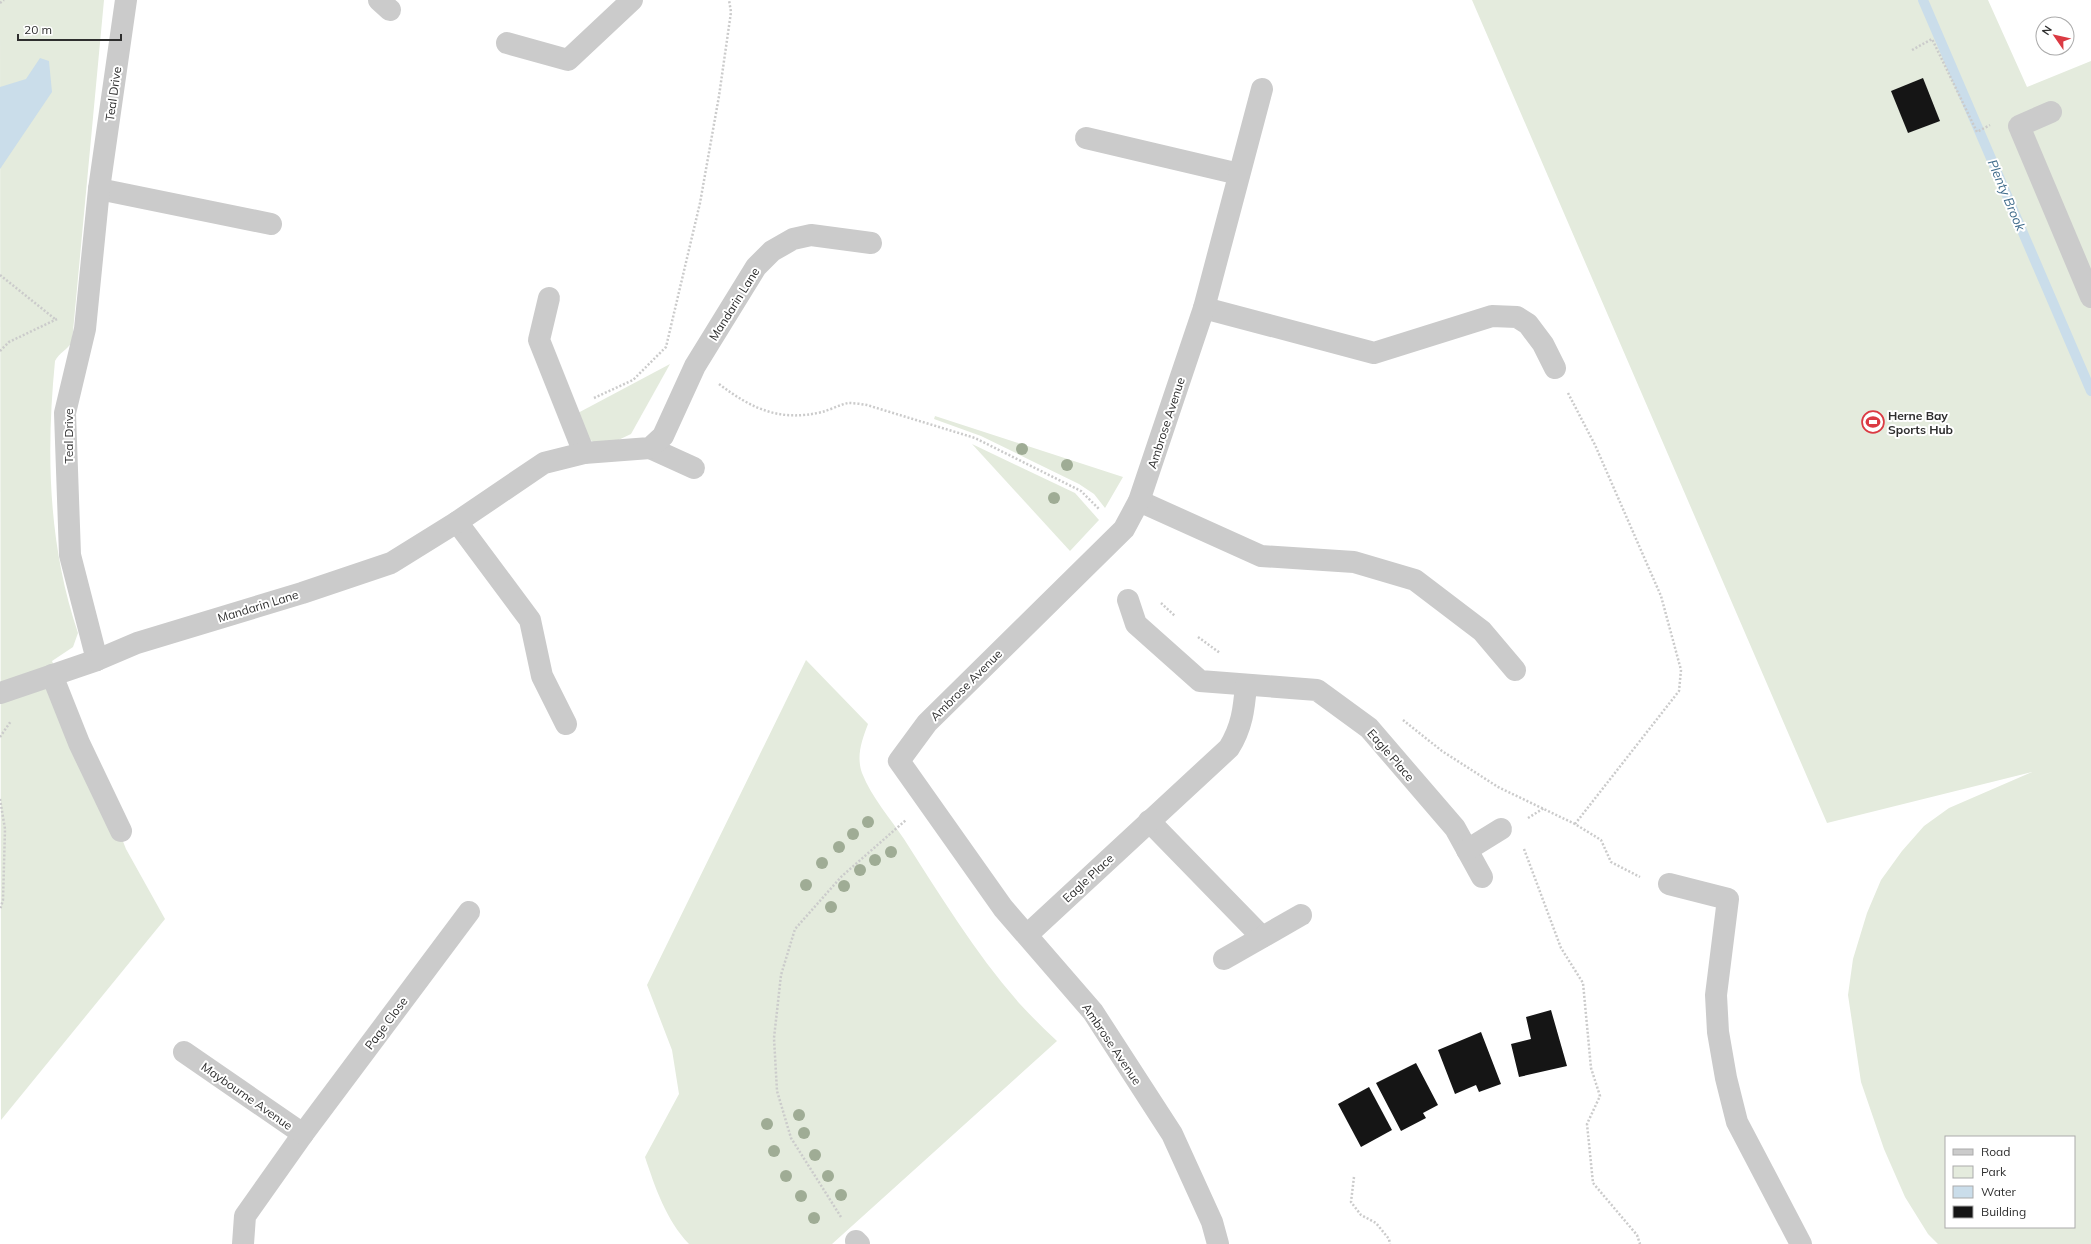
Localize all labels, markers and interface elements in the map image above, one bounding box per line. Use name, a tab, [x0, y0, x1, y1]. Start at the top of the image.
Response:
scale bar	[18, 16, 121, 42]
north arrow	[2035, 16, 2075, 56]
text: 20 m	[24, 22, 52, 37]
text: N	[2039, 23, 2055, 38]
street label: Teal Drive	[102, 66, 124, 122]
water label: Plenty Brook	[1985, 157, 2029, 233]
street label: Mandarin Lane	[705, 265, 763, 343]
street label: Ambrose Avenue	[1144, 375, 1188, 471]
street label: Teal Drive	[61, 408, 76, 464]
place label: Herne Bay Sports Hub	[1888, 408, 1953, 437]
sports icon: Herne Bay Sports Hub	[1860, 409, 1886, 435]
street label: Mandarin Lane	[216, 587, 300, 625]
street label: Ambrose Avenue	[927, 646, 1005, 724]
street label: Eagle Place	[1364, 726, 1418, 784]
street label: Eagle Place	[1059, 851, 1117, 905]
street label: Page Close	[361, 994, 411, 1052]
street label: Ambrose Avenue	[1079, 1000, 1145, 1088]
street label: Maybourne Avenue	[199, 1059, 295, 1133]
legend	[1945, 1136, 2075, 1228]
text: Road	[1981, 1144, 2010, 1159]
text: Park	[1981, 1164, 2007, 1179]
text: Water	[1981, 1184, 2017, 1199]
text: Building	[1981, 1204, 2026, 1219]

